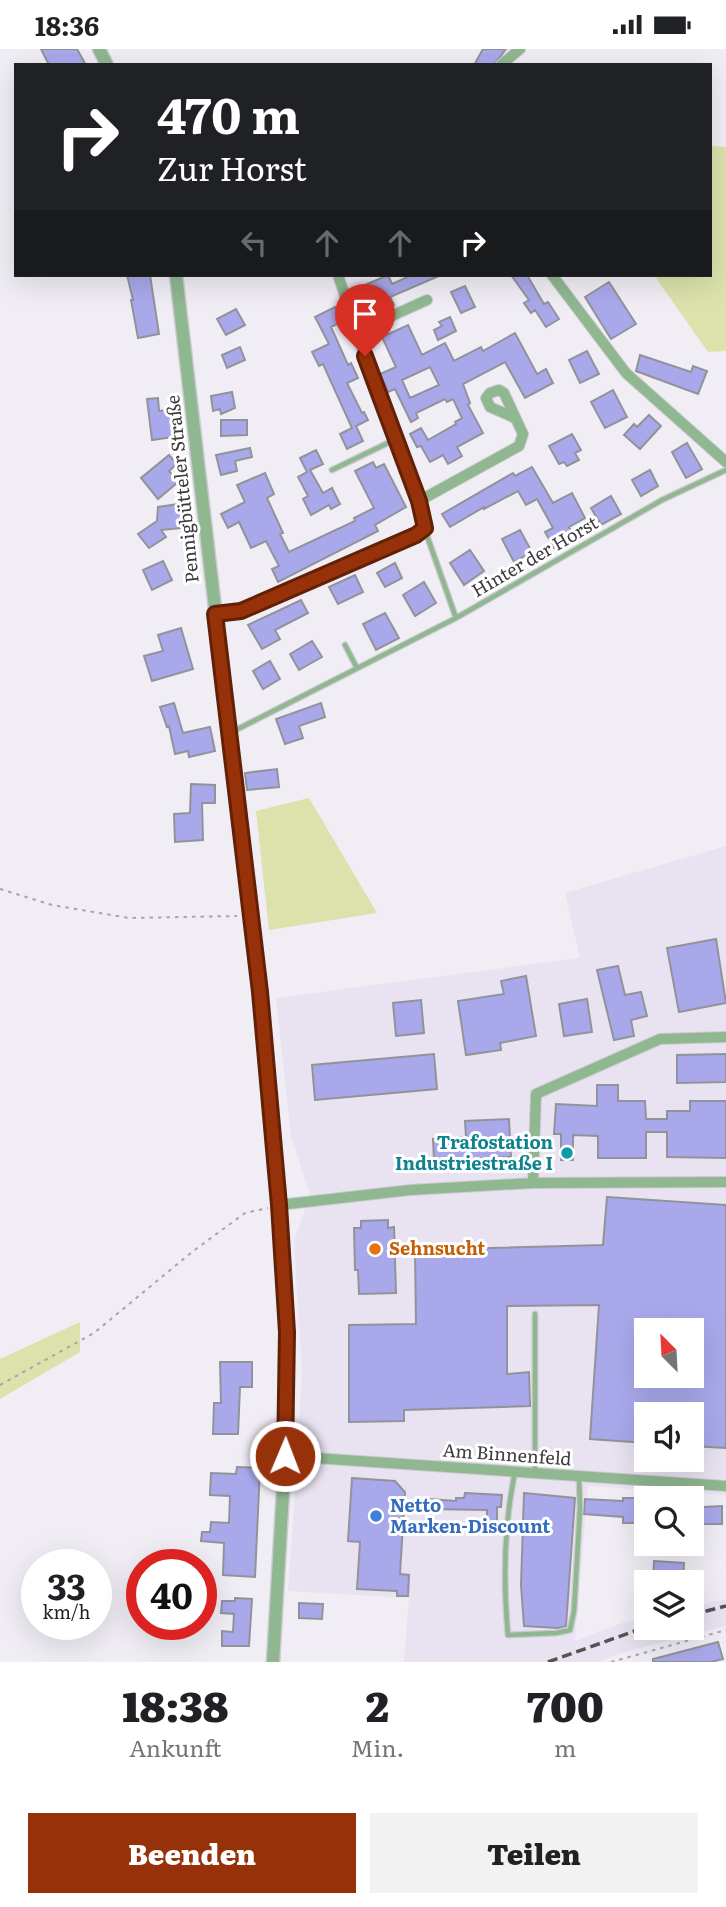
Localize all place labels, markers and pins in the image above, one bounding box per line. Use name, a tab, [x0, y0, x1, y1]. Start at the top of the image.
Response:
pin	[335, 284, 395, 356]
place label: Trafostation Industriestraße I	[395, 1128, 553, 1176]
marker: Trafostation Industriestraße I	[559, 1145, 575, 1161]
place label: Sehnsucht	[389, 1234, 485, 1261]
marker: Sehnsucht	[367, 1241, 383, 1257]
place label: Netto Marken-Discount	[390, 1491, 550, 1539]
marker: Netto Marken-Discount	[368, 1508, 384, 1524]

